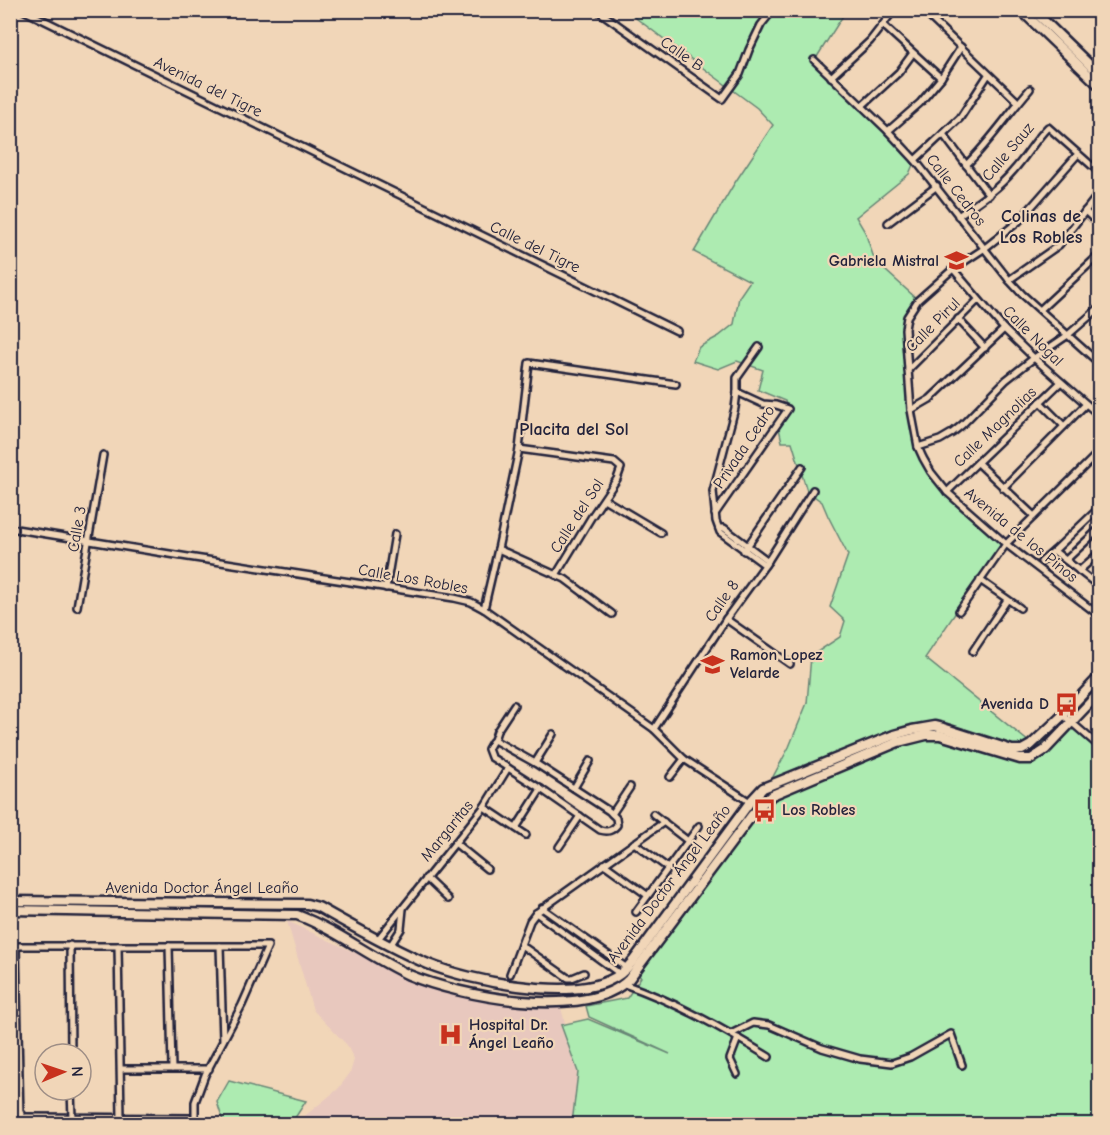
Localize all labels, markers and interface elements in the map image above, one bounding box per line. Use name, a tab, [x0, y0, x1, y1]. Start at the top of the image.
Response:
street label: Calle B	[657, 33, 707, 75]
street label: Avenida del Tigre	[151, 53, 265, 121]
street label: Calle Sauz	[978, 119, 1038, 185]
street label: Calle Cedros	[922, 151, 990, 230]
district label: Colinas de Los Robles	[1000, 206, 1083, 248]
street label: Calle del Tigre	[487, 217, 583, 277]
school or university icon: Gabriela Mistral	[944, 248, 970, 274]
place label: Gabriela Mistral	[829, 252, 939, 270]
street label: Calle Pirul	[902, 294, 964, 356]
street label: Calle Nogal	[999, 302, 1067, 370]
street label: Calle Magnolias	[950, 383, 1040, 471]
street label: Privada Cedro	[710, 402, 778, 492]
district label: Placita del Sol	[519, 419, 629, 440]
street label: Calle del Sol	[546, 476, 608, 556]
street label: Avenida de los Pinos	[961, 484, 1081, 586]
street label: Calle 3	[64, 505, 90, 553]
street label: Calle Los Robles	[357, 560, 470, 598]
street label: Calle 8	[701, 577, 743, 625]
place label: Ramon Lopez Velarde	[730, 646, 823, 682]
school or university icon: Ramon Lopez Velarde	[699, 651, 725, 677]
bus stop icon: Avenida D	[1054, 691, 1080, 717]
place label: Avenida D	[981, 695, 1049, 713]
street label: Margaritas	[417, 797, 477, 865]
bus stop icon: Los Robles	[751, 797, 777, 823]
street label: Avenida Doctor Ángel Leaño	[603, 801, 734, 967]
place label: Los Robles	[782, 801, 856, 819]
street label: Avenida Doctor Ángel Leaño	[105, 878, 299, 897]
place label: Hospital Dr. Ángel Leaño	[469, 1016, 554, 1052]
hospital icon: Hospital Dr. Ángel Leaño	[438, 1021, 464, 1047]
north arrow	[33, 1042, 93, 1102]
text: N	[68, 1066, 86, 1077]

